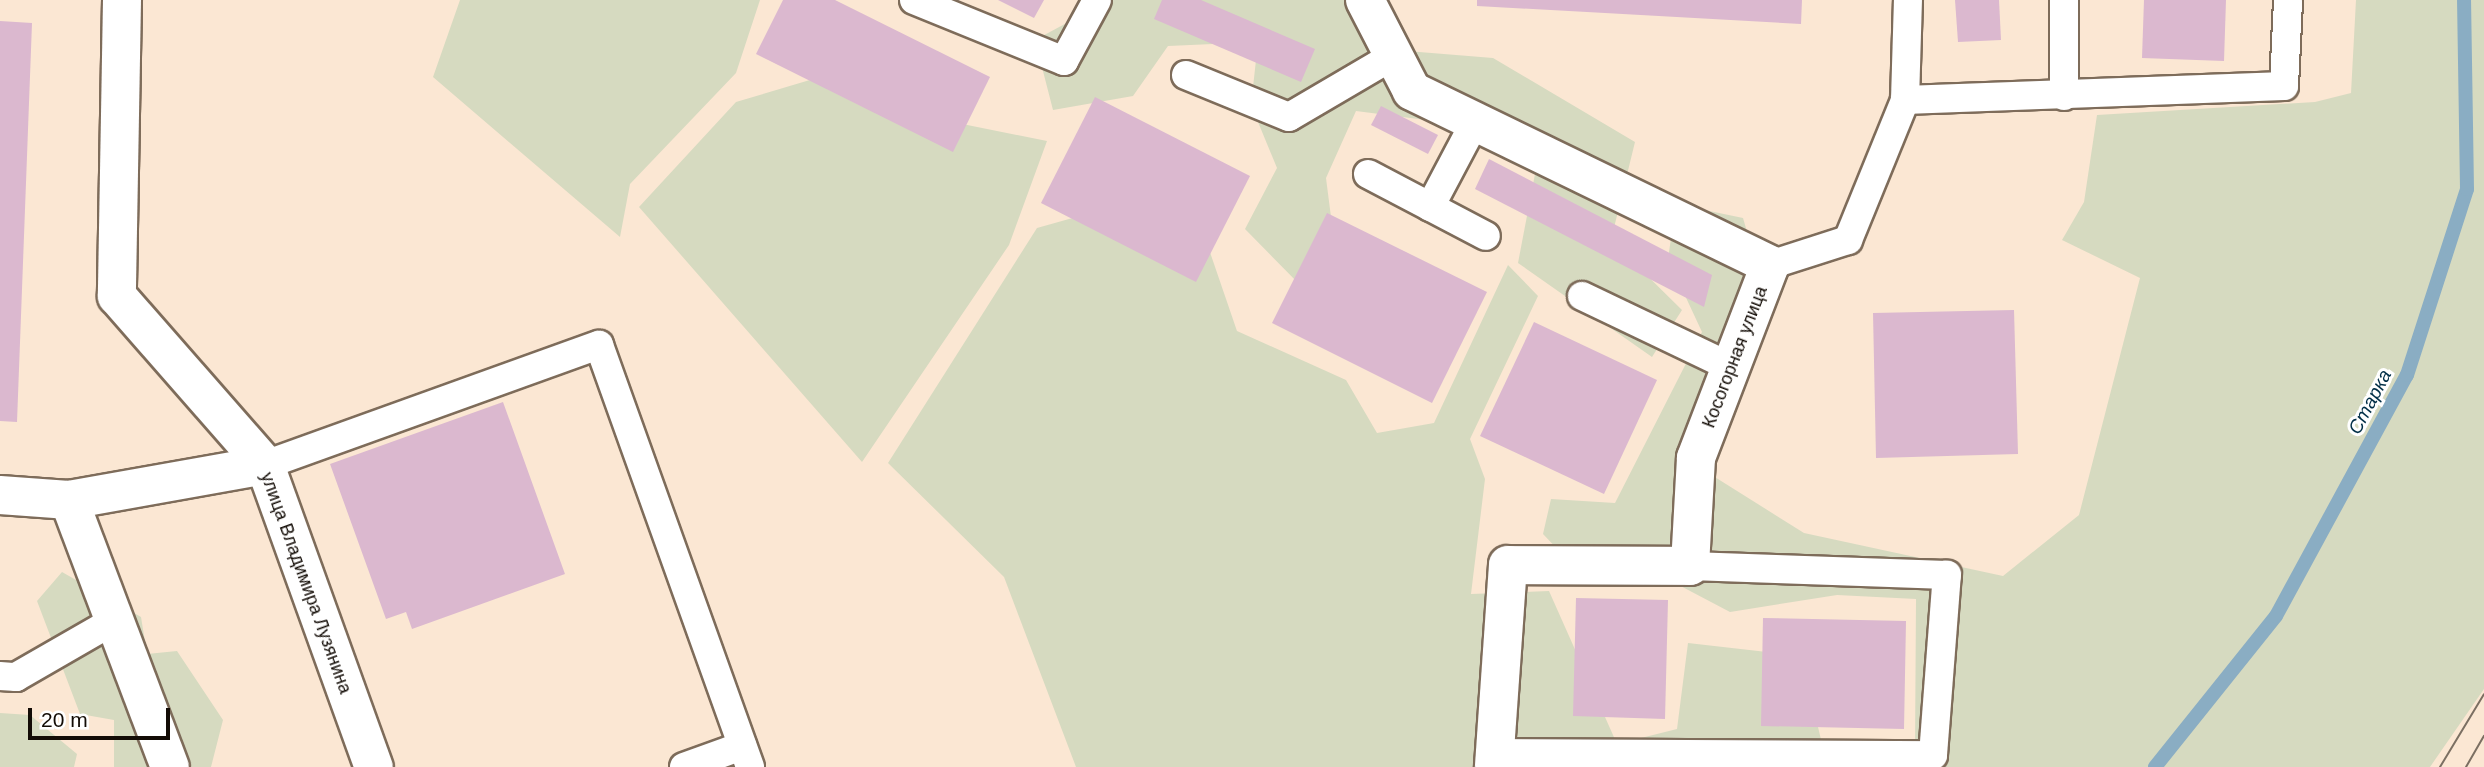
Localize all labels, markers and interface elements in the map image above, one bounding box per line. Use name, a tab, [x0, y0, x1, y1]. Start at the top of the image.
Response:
street label: Косогорная улица	[1698, 283, 1772, 431]
water label: Старка	[2344, 366, 2396, 438]
street label: улица Владимира Лузянина	[256, 469, 356, 697]
scale bar	[32, 694, 173, 738]
text: 20 m	[41, 708, 88, 731]

